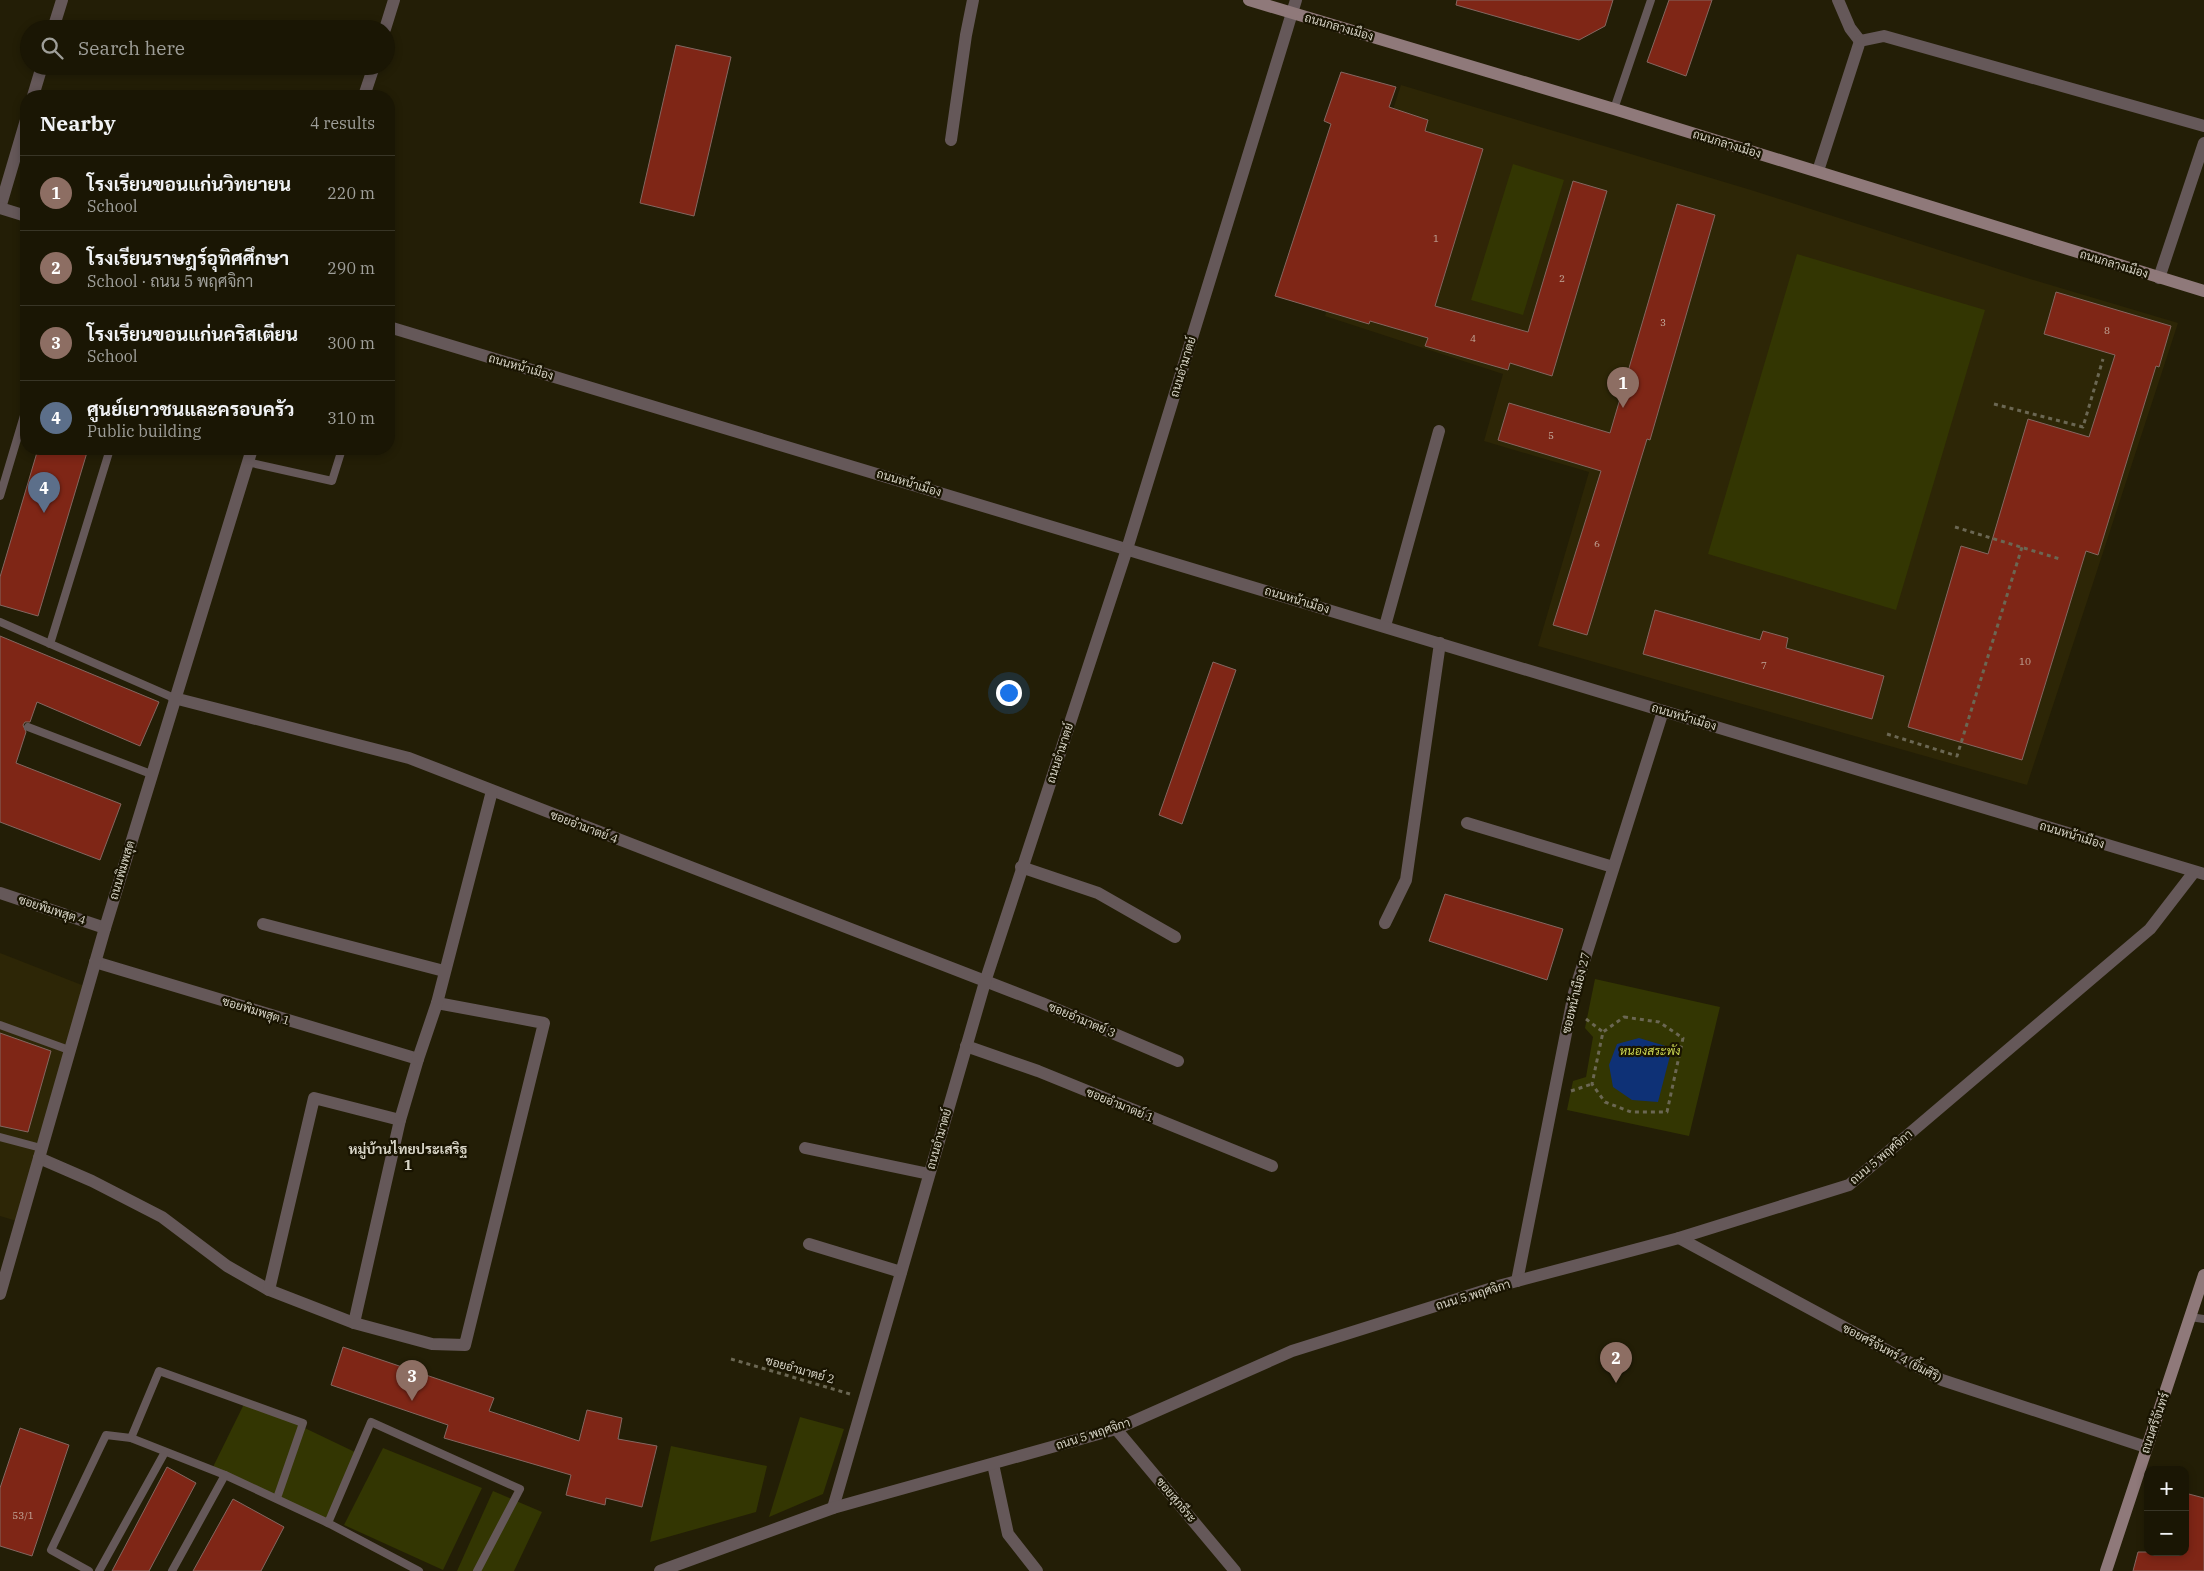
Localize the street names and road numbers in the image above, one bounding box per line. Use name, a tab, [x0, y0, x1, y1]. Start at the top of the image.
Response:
street label: ถนนกลางเมือง	[1303, 10, 1375, 44]
street label: ถนนกลางเมือง	[1691, 126, 1763, 161]
street label: ถนนกลางเมือง	[2078, 246, 2150, 281]
street label: ถนนอำมาตย์	[1166, 335, 1199, 399]
street label: ถนนหน้าเมือง	[487, 350, 555, 383]
street label: ถนนหน้าเมือง	[875, 466, 943, 499]
street label: ถนนหน้าเมือง	[1263, 583, 1331, 616]
street label: ถนนหน้าเมือง	[1650, 700, 1718, 733]
street label: ถนนอำมาตย์	[1043, 721, 1076, 785]
street label: ซอยอำมาตย์ 4	[548, 807, 620, 846]
street label: ถนนหน้าเมือง	[2038, 818, 2106, 851]
street label: ถนนพิมพสุต	[105, 838, 140, 902]
street label: ซอยพิมพสุต 4	[16, 892, 88, 929]
street label: ซอยหน้าเมือง 27	[1558, 951, 1593, 1035]
street label: ซอยพิมพสุต 1	[220, 993, 292, 1030]
street label: ซอยอำมาตย์ 3	[1046, 999, 1118, 1040]
street label: ซอยอำมาตย์ 1	[1084, 1084, 1156, 1125]
street label: ถนนอำมาตย์	[923, 1107, 954, 1171]
street label: ถนน 5 พฤศจิกา	[1846, 1126, 1915, 1187]
street label: ถนน 5 พฤศจิกา	[1434, 1276, 1512, 1313]
street label: ซอยศรีจันทร์ 4 (ยิ้มศิริ)	[1840, 1318, 1946, 1385]
street label: ซอยอำมาตย์ 2	[764, 1352, 837, 1387]
street label: ถนนศรีจันทร์	[2137, 1390, 2172, 1455]
street label: ถนน 5 พฤศจิกา	[1054, 1414, 1132, 1453]
street label: ซอยสุภธีระ	[1152, 1474, 1200, 1527]

